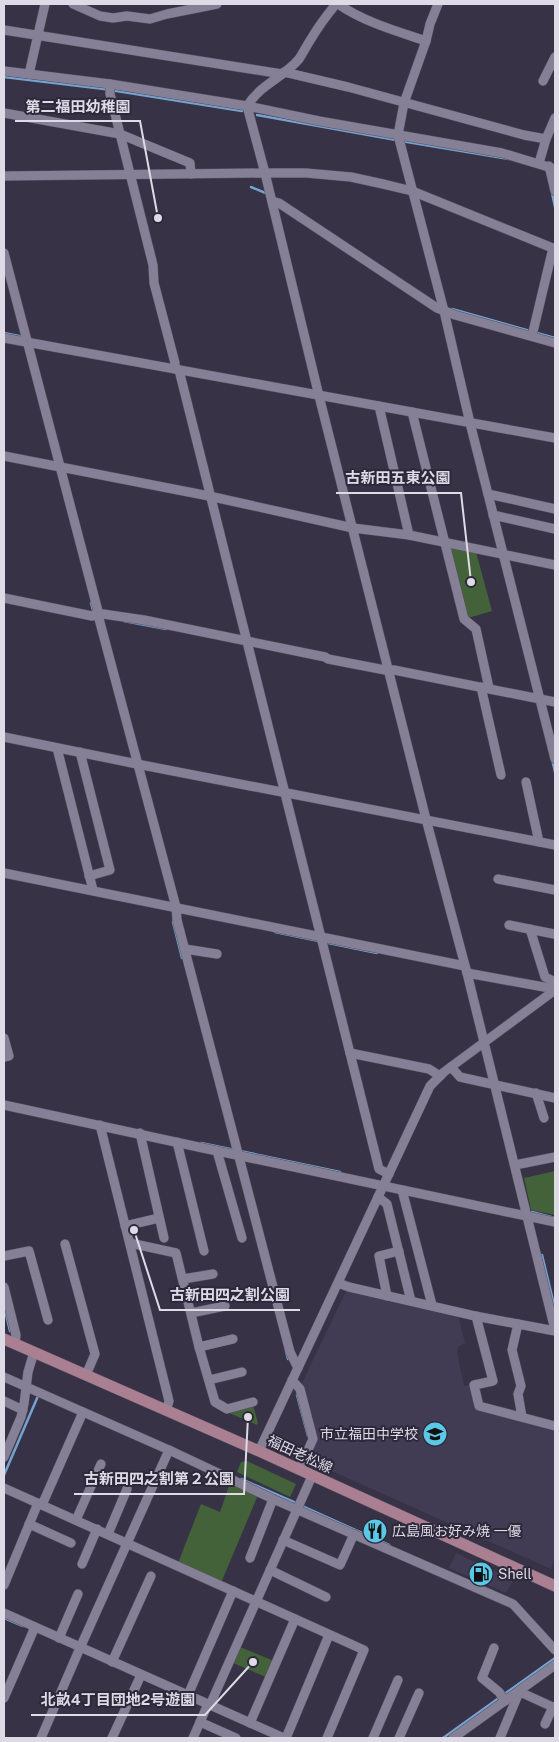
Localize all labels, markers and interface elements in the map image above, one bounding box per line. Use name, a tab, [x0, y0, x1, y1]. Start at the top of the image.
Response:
callout: 第二福田幼稚園	[15, 91, 140, 121]
text: 第二福田幼稚園	[25, 98, 131, 115]
callout: 古新田五東公園	[336, 463, 461, 493]
text: 古新田五東公園	[345, 469, 451, 486]
callout: 古新田四之割公園	[160, 1280, 300, 1310]
text: 古新田四之割公園	[170, 1286, 290, 1303]
school or university icon: 市立福田中学校	[422, 1421, 448, 1447]
place label: 市立福田中学校	[320, 1426, 418, 1442]
street label: 福田老松線	[265, 1432, 335, 1476]
callout: 古新田四之割第２公園	[74, 1464, 244, 1494]
text: 古新田四之割第２公園	[84, 1470, 234, 1487]
restaurant icon: 広島風お好み焼 一優	[362, 1518, 388, 1544]
place label: 広島風お好み焼 一優	[392, 1523, 521, 1539]
fuel station icon: Shell	[468, 1561, 494, 1587]
place label: Shell	[498, 1566, 532, 1582]
callout: 北畝4丁目団地2号遊園	[31, 1685, 205, 1715]
text: 北畝4丁目団地2号遊園	[41, 1691, 195, 1708]

